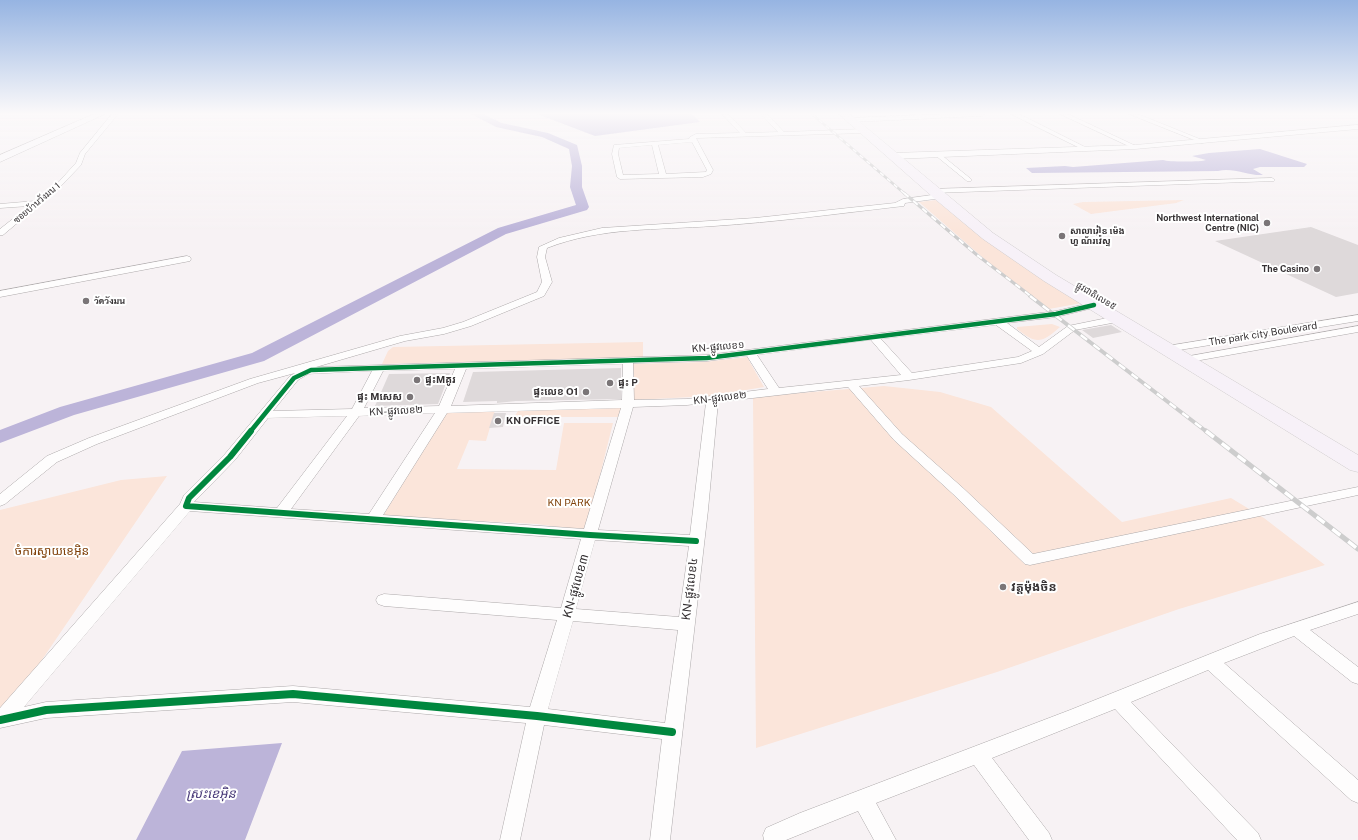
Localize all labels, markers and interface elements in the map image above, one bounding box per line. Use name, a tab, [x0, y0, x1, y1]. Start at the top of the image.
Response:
street label: ซอยบ้านวังมน 1	[11, 180, 63, 226]
place label: Northwest International Centre (NIC)	[1156, 213, 1259, 234]
marker: Northwest International Centre (NIC)	[1262, 218, 1272, 228]
place label: សាលារៀន ម៉េង ហួ ណ័រវ៉េស្ទ	[1070, 226, 1125, 247]
marker: សាលារៀន ម៉េង ហួ ណ័រវ៉េស្ទ	[1057, 231, 1067, 241]
place label: The Casino	[1262, 264, 1309, 274]
marker: The Casino	[1312, 264, 1322, 274]
street label: ផ្លូវជាតិលេខ៥	[1074, 280, 1118, 312]
marker: วัดวังมน	[81, 296, 91, 306]
place label: วัดวังมน	[94, 296, 125, 306]
street label: The park city Boulevard	[1208, 320, 1318, 348]
street label: KN-ផ្លូវលេខ១	[691, 339, 745, 355]
place label: ផ្ទះMគូរ	[425, 374, 456, 386]
marker: ផ្ទះMគូរ	[412, 375, 422, 385]
place label: ផ្ទះ P	[618, 377, 638, 389]
marker: ផ្ទះ P	[605, 378, 615, 388]
place label: ផ្ទះលេខ O1	[533, 386, 578, 398]
marker: ផ្ទះលេខ O1	[581, 387, 591, 397]
street label: KN-ផ្លូវលេខ២	[693, 389, 747, 407]
place label: ផ្ទះ Mសេស	[357, 391, 402, 403]
marker: ផ្ទះ Mសេស	[405, 392, 415, 402]
street label: KN-ផ្លូវលេខ២	[369, 404, 423, 418]
place label: KN OFFICE	[506, 415, 560, 427]
marker: KN OFFICE	[493, 416, 503, 426]
park label: KN PARK	[547, 497, 591, 509]
park label: ចំការស្វាយខេអ៊ិន	[15, 544, 89, 558]
street label: KN-ផ្លូវលេខ៣	[560, 552, 592, 620]
street label: KN-ផ្លូវលេខ៤	[679, 557, 701, 621]
place label: វត្តម៉ុងចិន	[1011, 580, 1057, 594]
marker: វត្តម៉ុងចិន	[998, 582, 1008, 592]
water label: ស្រះខេអ៊ិន	[186, 786, 236, 802]

